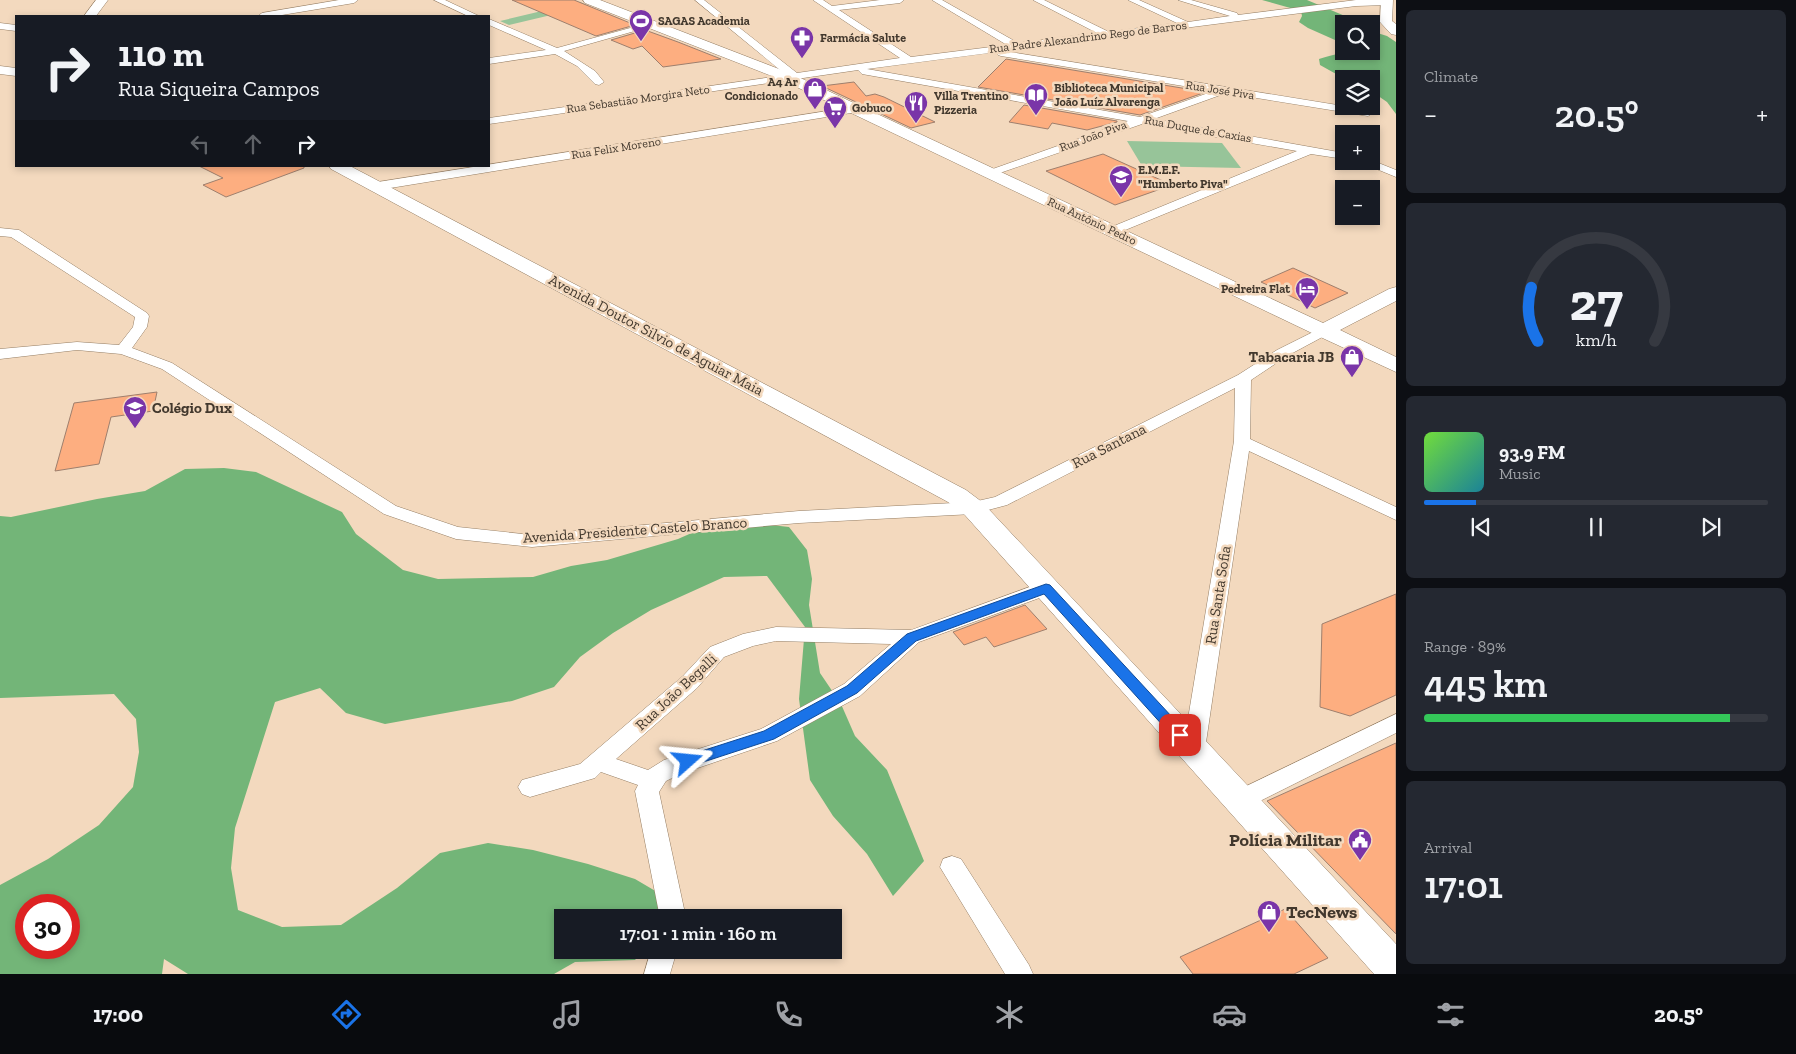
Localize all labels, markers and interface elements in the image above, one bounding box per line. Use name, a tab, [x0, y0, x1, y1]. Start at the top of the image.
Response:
sports icon: SAGAS Academia	[628, 8, 654, 42]
place label: SAGAS Academia	[658, 14, 750, 28]
map controls	[1335, 15, 1380, 225]
button: search	[1335, 15, 1380, 60]
street label: Rua Padre Alexandrino Rego de Barros	[988, 18, 1188, 56]
pharmacy icon: Farmácia Salute	[789, 25, 815, 59]
place label: Farmácia Salute	[820, 31, 906, 45]
text: 110 m	[118, 33, 204, 75]
icon: right	[35, 35, 100, 100]
text: Climate	[1424, 67, 1478, 86]
button: layers	[1335, 70, 1380, 115]
text: Rua Siqueira Campos	[118, 75, 320, 102]
place label: A4 Ar Condicionado	[725, 75, 799, 103]
shop icon: A4 Ar Condicionado	[802, 76, 828, 110]
street label: Rua José Piva	[1185, 78, 1256, 102]
place label: Biblioteca Municipal João Luíz Alvarenga	[1054, 81, 1164, 109]
street label: Rua Sebastião Morgira Neto	[565, 82, 711, 116]
library icon: Biblioteca Municipal João Luíz Alvarenga	[1023, 82, 1049, 116]
place label: Villa Trentino Pizzeria	[934, 89, 1009, 117]
restaurant icon: Villa Trentino Pizzeria	[903, 90, 929, 124]
text: 20.5°	[1554, 91, 1639, 137]
supermarket icon: Gobuco	[822, 95, 848, 129]
text: −	[1424, 98, 1437, 131]
text: +	[1756, 98, 1768, 131]
place label: Gobuco	[852, 101, 893, 115]
street label: Rua Duque de Caxias	[1143, 113, 1253, 145]
street label: Rua João Piva	[1058, 117, 1129, 155]
button: +	[1335, 125, 1380, 170]
icon: left	[186, 130, 214, 158]
icon: ahead	[239, 130, 267, 158]
icon: right	[292, 130, 320, 158]
street label: Rua Felix Moreno	[570, 134, 662, 162]
place label: E.M.E.F. "Humberto Piva"	[1138, 163, 1228, 191]
school or university icon: E.M.E.F. "Humberto Piva"	[1108, 164, 1134, 198]
button: −	[1335, 180, 1380, 225]
street label: Rua Antônio Pedro	[1045, 194, 1139, 248]
street label: Avenida Doutor Silvio de Aguiar Maia	[546, 271, 766, 399]
text: 27	[1569, 271, 1623, 333]
hotel icon: Pedreira Flat	[1294, 276, 1320, 310]
place label: Pedreira Flat	[1221, 282, 1290, 296]
text: km/h	[1576, 329, 1616, 351]
shop icon: Tabacaria JB	[1339, 344, 1365, 378]
place label: Tabacaria JB	[1248, 348, 1334, 366]
school or university icon: Colégio Dux	[122, 395, 148, 429]
place label: Colégio Dux	[152, 399, 232, 417]
street label: Rua Santana	[1069, 420, 1149, 472]
text: 93.9 FM	[1499, 441, 1565, 464]
text: Music	[1499, 464, 1541, 483]
street label: Avenida Presidente Castelo Branco	[522, 513, 748, 547]
icon: previous	[1467, 513, 1495, 541]
icon: pause	[1582, 513, 1610, 541]
icon: next	[1697, 513, 1725, 541]
street label: Rua Santa Sofia	[1201, 544, 1235, 646]
text: Range · 89%	[1424, 637, 1506, 656]
street label: Rua João Begalli	[632, 650, 720, 734]
text: 445 km	[1424, 661, 1547, 707]
pin	[1159, 714, 1201, 756]
icon: arrive	[1166, 721, 1194, 749]
position arrow	[661, 734, 713, 786]
public building icon: Polícia Militar	[1347, 827, 1373, 861]
place label: Polícia Militar	[1229, 829, 1342, 851]
text: Arrival	[1424, 838, 1472, 857]
text: 17:01	[1424, 862, 1503, 908]
speed limit sign: 30	[15, 894, 80, 959]
shop icon: TecNews	[1256, 899, 1282, 933]
place label: TecNews	[1286, 901, 1357, 923]
text: 17:01 · 1 min · 160 m	[619, 922, 777, 945]
icon: directions	[329, 997, 364, 1032]
icon: music	[550, 997, 585, 1032]
icon: phone	[771, 997, 806, 1032]
icon: climate	[992, 997, 1027, 1032]
icon: car	[1212, 997, 1247, 1032]
icon: filters	[1433, 997, 1468, 1032]
text: 17:00	[93, 1001, 143, 1028]
text: 20.5°	[1654, 1001, 1703, 1028]

